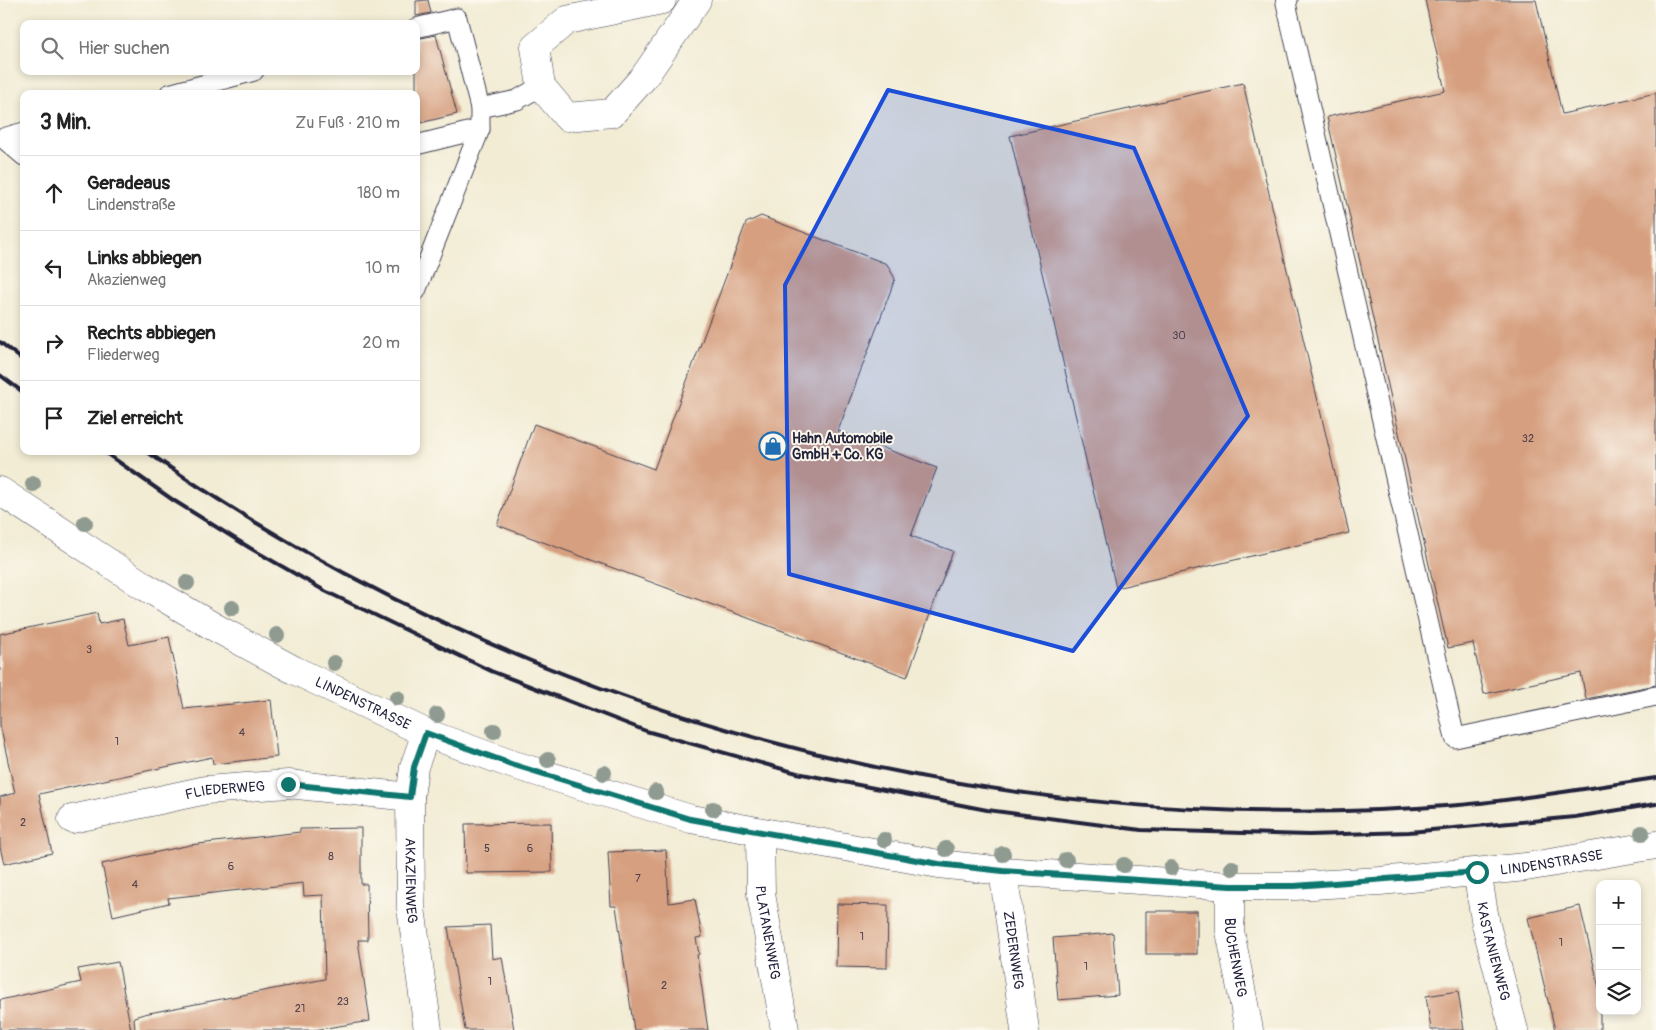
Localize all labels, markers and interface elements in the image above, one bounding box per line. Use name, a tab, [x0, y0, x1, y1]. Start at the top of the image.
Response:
search box	[20, 20, 420, 75]
icon: search	[38, 34, 66, 62]
text: Hier suchen	[78, 36, 170, 60]
text: 3 Min.	[40, 109, 91, 136]
text: Zu Fuß · 210 m	[295, 113, 400, 133]
text: Geradeaus	[87, 171, 170, 195]
icon: ahead	[40, 179, 68, 207]
text: 180 m	[357, 183, 400, 203]
text: Lindenstraße	[87, 195, 175, 215]
text: Links abbiegen	[87, 246, 202, 270]
icon: left	[40, 254, 68, 282]
text: 10 m	[365, 258, 400, 278]
text: Akazienweg	[87, 270, 166, 290]
text: Rechts abbiegen	[87, 321, 216, 345]
icon: right	[40, 329, 68, 357]
house number: 30	[1172, 329, 1186, 342]
text: 20 m	[362, 333, 400, 353]
text: Fliederweg	[87, 345, 160, 365]
icon: arrive	[40, 404, 68, 432]
text: Ziel erreicht	[87, 406, 183, 430]
place label: Hahn Automobile GmbH + Co. KG	[792, 430, 894, 463]
shop icon: Hahn Automobile GmbH + Co. KG	[758, 431, 788, 461]
house number: 32	[1522, 432, 1534, 445]
house number: 3	[86, 643, 92, 656]
street label: LINDENSTRASSE	[312, 673, 413, 733]
house number: 4	[239, 726, 246, 739]
house number: 1	[115, 735, 119, 748]
route end	[277, 773, 300, 796]
street label: FLIEDERWEG	[184, 778, 266, 803]
house number: 2	[20, 816, 26, 829]
street label: AKAZIENWEG	[401, 838, 421, 925]
house number: 5	[484, 842, 490, 855]
house number: 6	[527, 842, 533, 855]
street label: LINDENSTRASSE	[1499, 846, 1604, 878]
house number: 8	[328, 850, 334, 863]
house number: 6	[228, 860, 234, 873]
route start	[1466, 861, 1489, 884]
house number: 7	[635, 872, 641, 885]
house number: 4	[132, 878, 139, 891]
map controls	[1596, 880, 1641, 1015]
button: +	[1596, 880, 1641, 925]
street label: PLATANENWEG	[752, 885, 784, 981]
street label: KASTANIENWEG	[1473, 901, 1514, 1003]
street label: ZEDERNWEG	[1000, 910, 1027, 991]
street label: BUCHENWEG	[1221, 918, 1251, 999]
button: −	[1596, 925, 1641, 970]
house number: 1	[860, 930, 864, 943]
house number: 1	[1559, 936, 1563, 949]
house number: 1	[1084, 960, 1088, 973]
button: layers	[1596, 970, 1641, 1015]
house number: 1	[488, 975, 492, 988]
house number: 2	[661, 979, 667, 992]
house number: 23	[337, 995, 349, 1008]
house number: 21	[295, 1002, 305, 1015]

